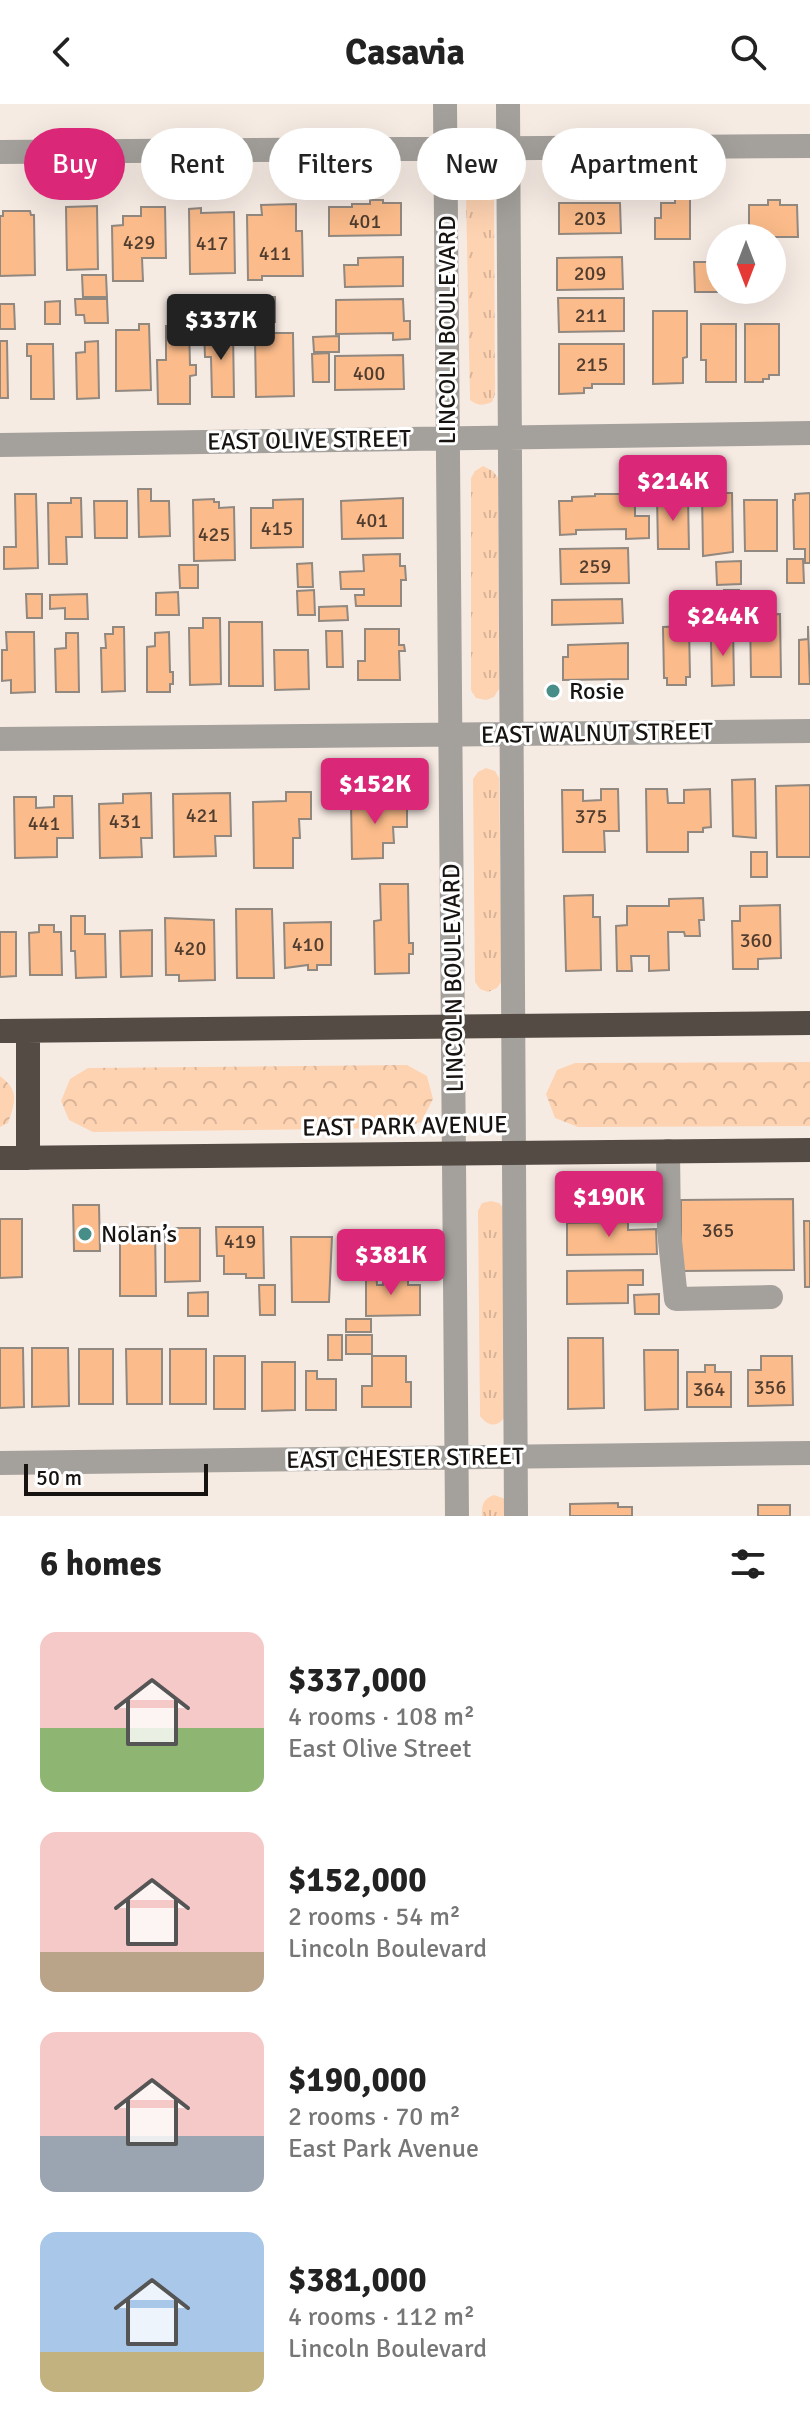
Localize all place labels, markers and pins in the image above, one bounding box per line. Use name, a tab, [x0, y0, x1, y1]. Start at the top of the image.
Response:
pin: $337K	[165, 294, 277, 362]
pin: $214K	[617, 455, 729, 523]
pin: $244K	[667, 590, 779, 658]
place label: Rosie	[569, 676, 625, 706]
marker: Rosie	[544, 682, 562, 700]
pin: $152K	[319, 758, 431, 826]
pin: $190K	[553, 1171, 665, 1239]
place label: Nolan’s	[101, 1219, 177, 1249]
marker: Nolan’s	[76, 1225, 94, 1243]
pin: $381K	[335, 1229, 447, 1297]

